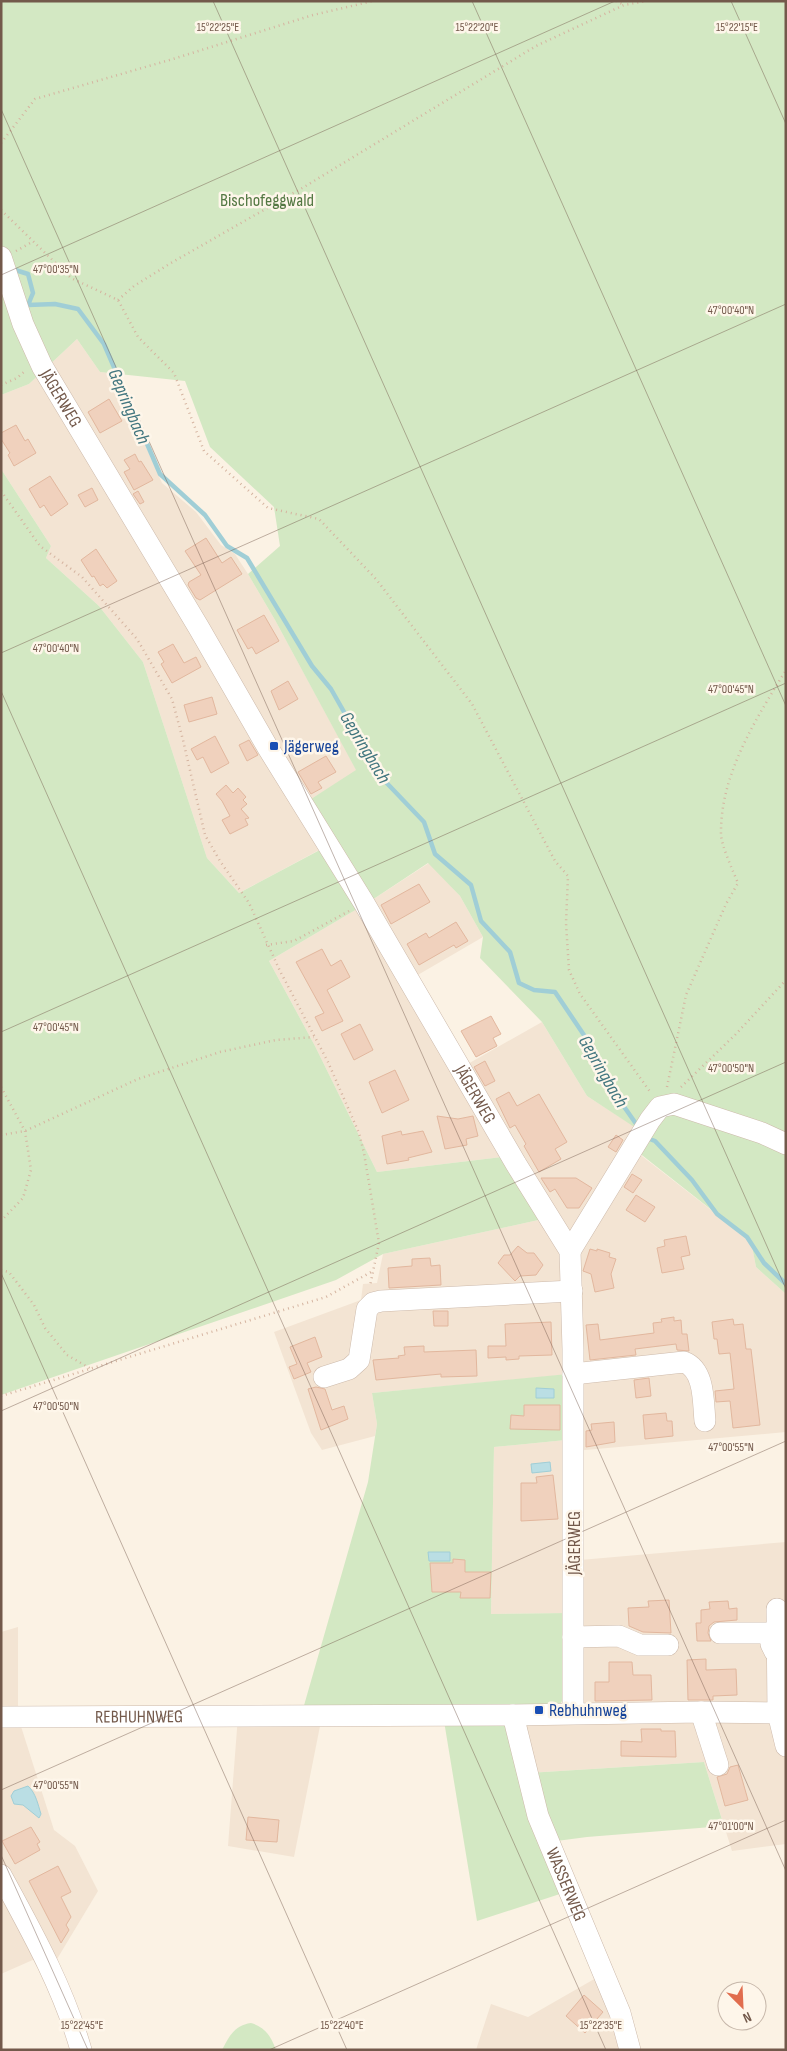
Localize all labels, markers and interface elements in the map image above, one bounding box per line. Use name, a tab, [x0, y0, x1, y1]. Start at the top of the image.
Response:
text: 15°22'25"E	[197, 20, 239, 35]
text: 15°22'20"E	[455, 20, 499, 35]
text: 15°22'15"E	[716, 20, 758, 35]
park label: Bischofeggwald	[220, 190, 314, 211]
text: 47°00'35"N	[33, 262, 79, 277]
text: 47°00'40"N	[708, 303, 754, 318]
street label: JÄGERWEG	[35, 365, 86, 431]
water label: Gepringbach	[102, 365, 155, 448]
text: 47°00'40"N	[33, 641, 79, 656]
text: 47°00'45"N	[708, 682, 754, 697]
water label: Gepringbach	[334, 708, 395, 788]
place label: Jägerweg	[283, 736, 339, 757]
marker: Jägerweg	[268, 740, 280, 752]
text: 47°00'45"N	[33, 1020, 79, 1035]
water label: Gepringbach	[573, 1031, 633, 1112]
street label: JÄGERWEG	[449, 1061, 500, 1127]
text: 47°00'50"N	[708, 1061, 754, 1076]
text: 47°00'50"N	[33, 1399, 79, 1414]
text: 47°00'55"N	[708, 1440, 754, 1455]
street label: JÄGERWEG	[564, 1511, 585, 1576]
place label: Rebhuhnweg	[549, 1700, 627, 1721]
marker: Rebhuhnweg	[533, 1704, 545, 1716]
street label: REBHUHNWEG	[95, 1706, 183, 1728]
text: 47°00'55"N	[33, 1778, 79, 1793]
text: 47°01'00"N	[708, 1819, 754, 1834]
street label: WASSERWEG	[541, 1845, 591, 1924]
north arrow	[717, 1981, 767, 2031]
text: N	[740, 2008, 754, 2027]
text: 15°22'45"E	[61, 2018, 103, 2033]
text: 15°22'40"E	[320, 2018, 364, 2033]
text: 15°22'35"E	[580, 2018, 622, 2033]

